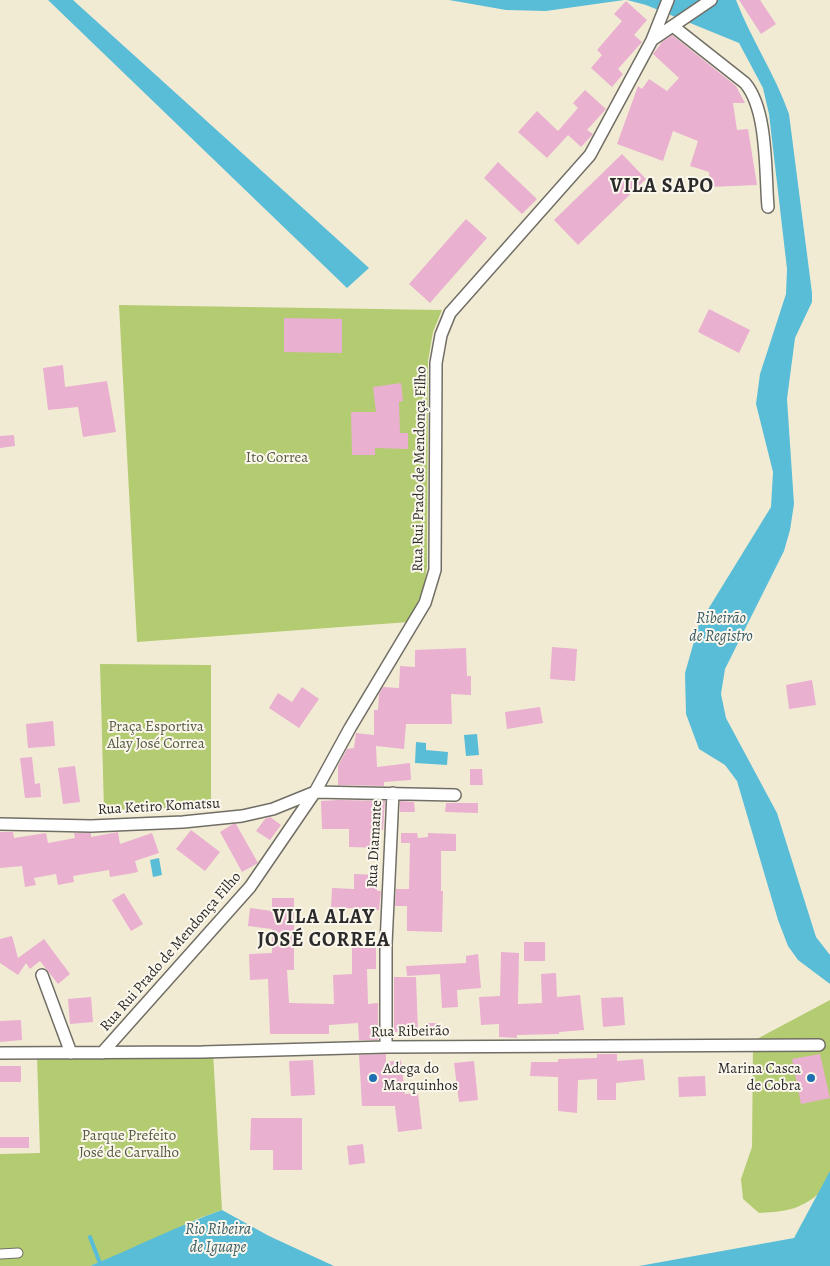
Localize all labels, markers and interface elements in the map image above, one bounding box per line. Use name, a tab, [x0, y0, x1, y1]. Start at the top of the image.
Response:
district label: VILA SAPO	[609, 175, 715, 199]
street label: Rua Rui Prado de Mendonça Filho	[409, 366, 431, 572]
park label: Ito Correa	[246, 449, 308, 467]
water label: Ribeirão de Registro	[689, 609, 753, 647]
park label: Praça Esportiva Alay José Correa	[107, 718, 205, 753]
street label: Rua Ketiro Komatsu	[97, 795, 221, 819]
street label: Rua Diamante	[364, 800, 386, 888]
street label: Rua Rui Prado de Mendonça Filho	[97, 868, 245, 1036]
district label: VILA ALAY JOSÉ CORREA	[256, 906, 392, 953]
street label: Rua Ribeirão	[371, 1022, 449, 1042]
place label: Adega do Marquinhos	[383, 1060, 458, 1095]
place label: Marina Casca de Cobra	[718, 1060, 801, 1095]
marker: Adega do Marquinhos	[367, 1072, 379, 1084]
marker: Marina Casca de Cobra	[805, 1072, 817, 1084]
park label: Parque Prefeito José de Carvalho	[79, 1127, 179, 1162]
water label: Rio Ribeira de Iguape	[185, 1220, 251, 1258]

